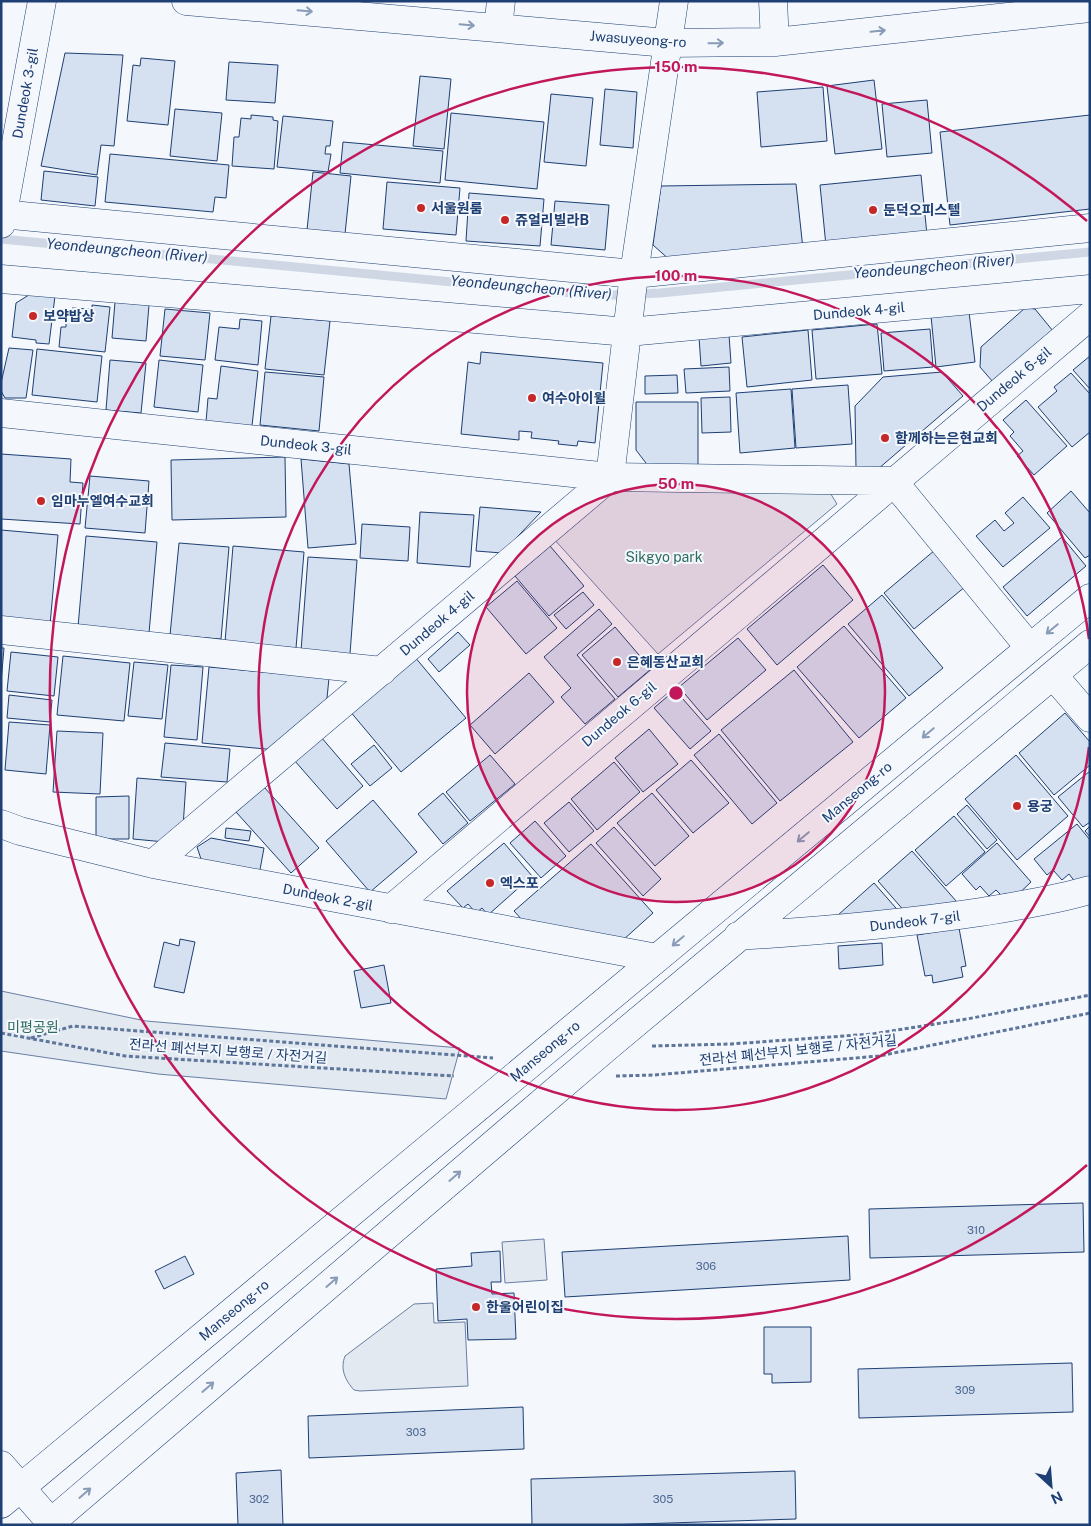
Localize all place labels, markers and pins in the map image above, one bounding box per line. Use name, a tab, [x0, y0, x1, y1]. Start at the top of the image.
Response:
place label: 서울원룸	[431, 200, 483, 216]
marker: 서울원룸	[415, 202, 427, 214]
place label: 둔덕오피스텔	[883, 202, 960, 218]
marker: 둔덕오피스텔	[867, 204, 879, 216]
place label: 쥬얼리빌라B	[515, 212, 589, 228]
marker: 쥬얼리빌라B	[499, 214, 511, 226]
place label: 보약밥상	[43, 308, 95, 324]
marker: 보약밥상	[27, 310, 39, 322]
place label: 여수아이윌	[542, 390, 606, 406]
marker: 여수아이윌	[526, 392, 538, 404]
place label: 함께하는은현교회	[895, 430, 998, 446]
marker: 함께하는은현교회	[879, 432, 891, 444]
place label: 임마누엘여수교회	[51, 493, 154, 509]
marker: 임마누엘여수교회	[35, 495, 47, 507]
place label: 은혜동산교회	[627, 654, 704, 670]
marker: 은혜동산교회	[611, 656, 623, 668]
centre of rings	[667, 684, 685, 702]
place label: 용궁	[1027, 798, 1053, 814]
marker: 용궁	[1011, 800, 1023, 812]
place label: 엑스포	[500, 875, 539, 891]
marker: 엑스포	[484, 877, 496, 889]
place label: 한울어린이집	[486, 1299, 563, 1315]
marker: 한울어린이집	[470, 1301, 482, 1313]

